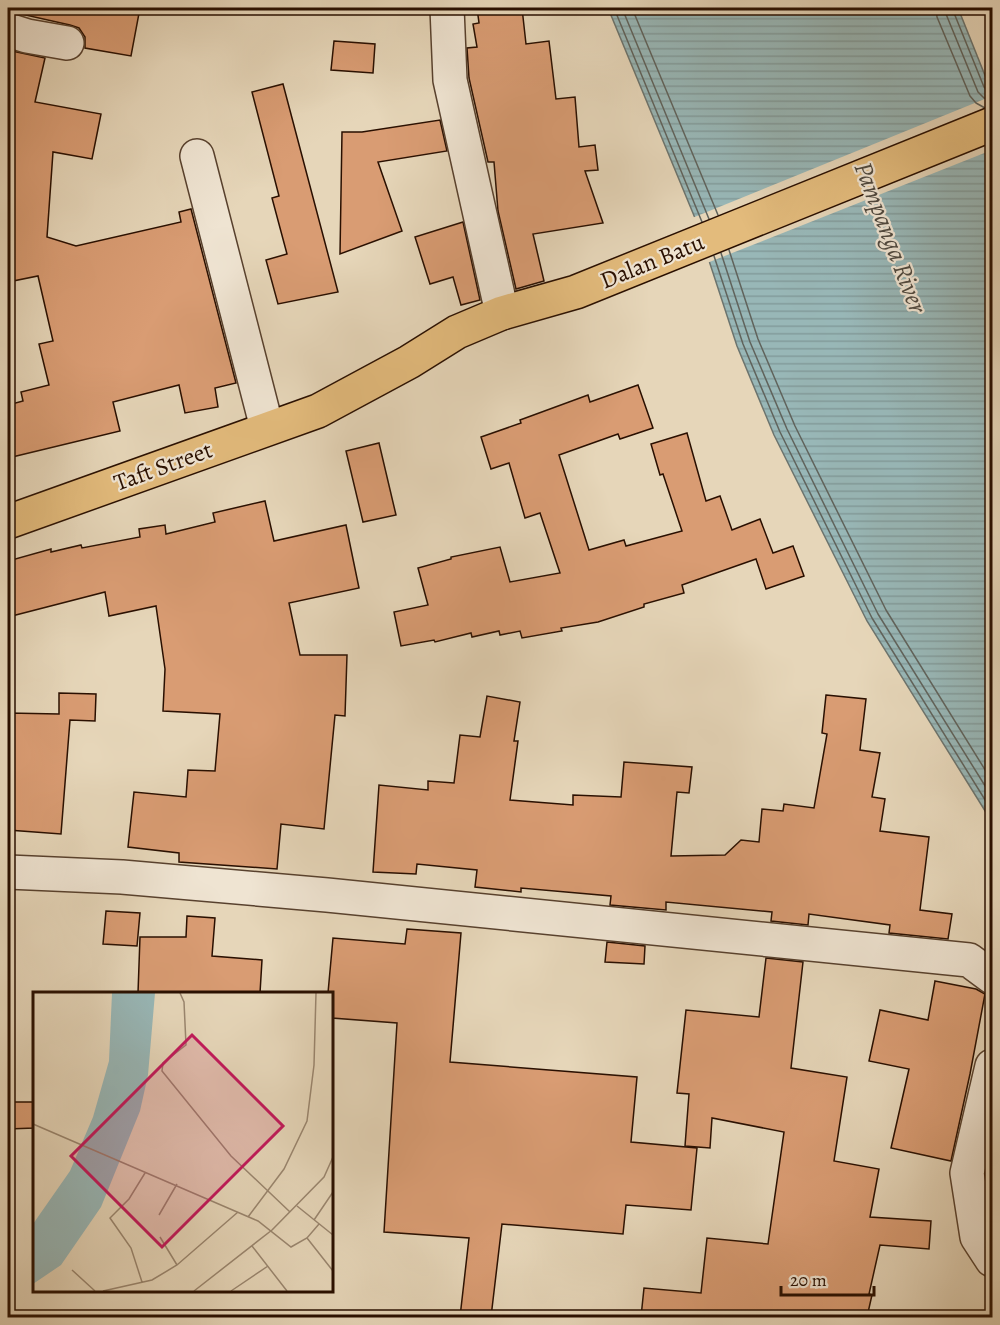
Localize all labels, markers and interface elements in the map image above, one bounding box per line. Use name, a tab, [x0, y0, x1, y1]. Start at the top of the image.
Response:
water label: Pampanga River	[846, 157, 936, 319]
street label: Dalan Batu	[595, 226, 709, 296]
street label: Taft Street	[109, 433, 217, 499]
inset map	[33, 992, 333, 1292]
scale bar	[781, 1259, 874, 1297]
text: 20 m	[790, 1268, 827, 1292]

